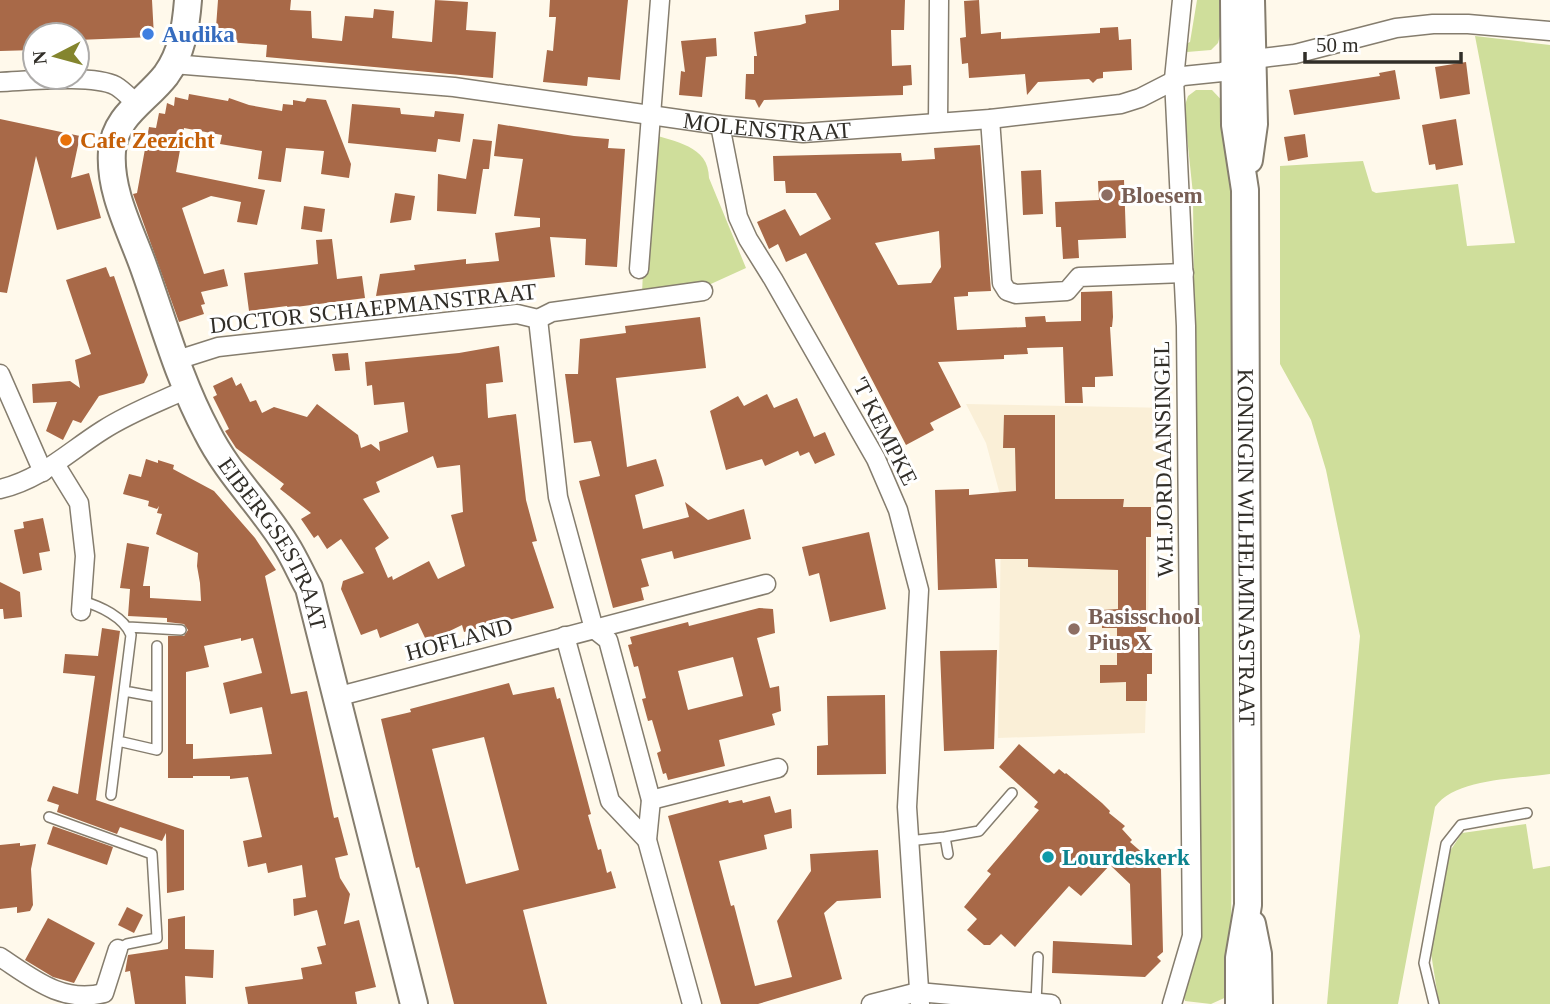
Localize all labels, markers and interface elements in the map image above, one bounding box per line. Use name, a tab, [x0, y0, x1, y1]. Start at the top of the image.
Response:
north arrow	[21, 21, 91, 91]
scale bar	[1305, 21, 1461, 65]
place label: Audika	[162, 22, 235, 47]
marker: Audika	[140, 26, 156, 42]
text: 50 m	[1316, 33, 1359, 57]
text: N	[28, 50, 51, 66]
street label: MOLENSTRAAT	[682, 108, 852, 146]
place label: Cafe Zeezicht	[80, 128, 215, 153]
marker: Cafe Zeezicht	[58, 132, 74, 148]
place label: Bloesem	[1121, 183, 1203, 208]
marker: Bloesem	[1099, 187, 1115, 203]
street label: DOCTOR SCHAEPMANSTRAAT	[208, 279, 538, 338]
street label: W.H.JORDAANSINGEL	[1149, 340, 1178, 578]
street label: KONINGIN WILHELMINASTRAAT	[1233, 369, 1259, 726]
street label: 'T KEMPKE	[847, 373, 922, 490]
street label: EIBERGSESTRAAT	[213, 453, 331, 633]
place label: Basisschool Pius X	[1088, 604, 1200, 655]
street label: HOFLAND	[403, 613, 515, 666]
marker: Basisschool Pius X	[1066, 621, 1082, 637]
place label: Lourdeskerk	[1062, 845, 1190, 870]
marker: Lourdeskerk	[1040, 849, 1056, 865]

